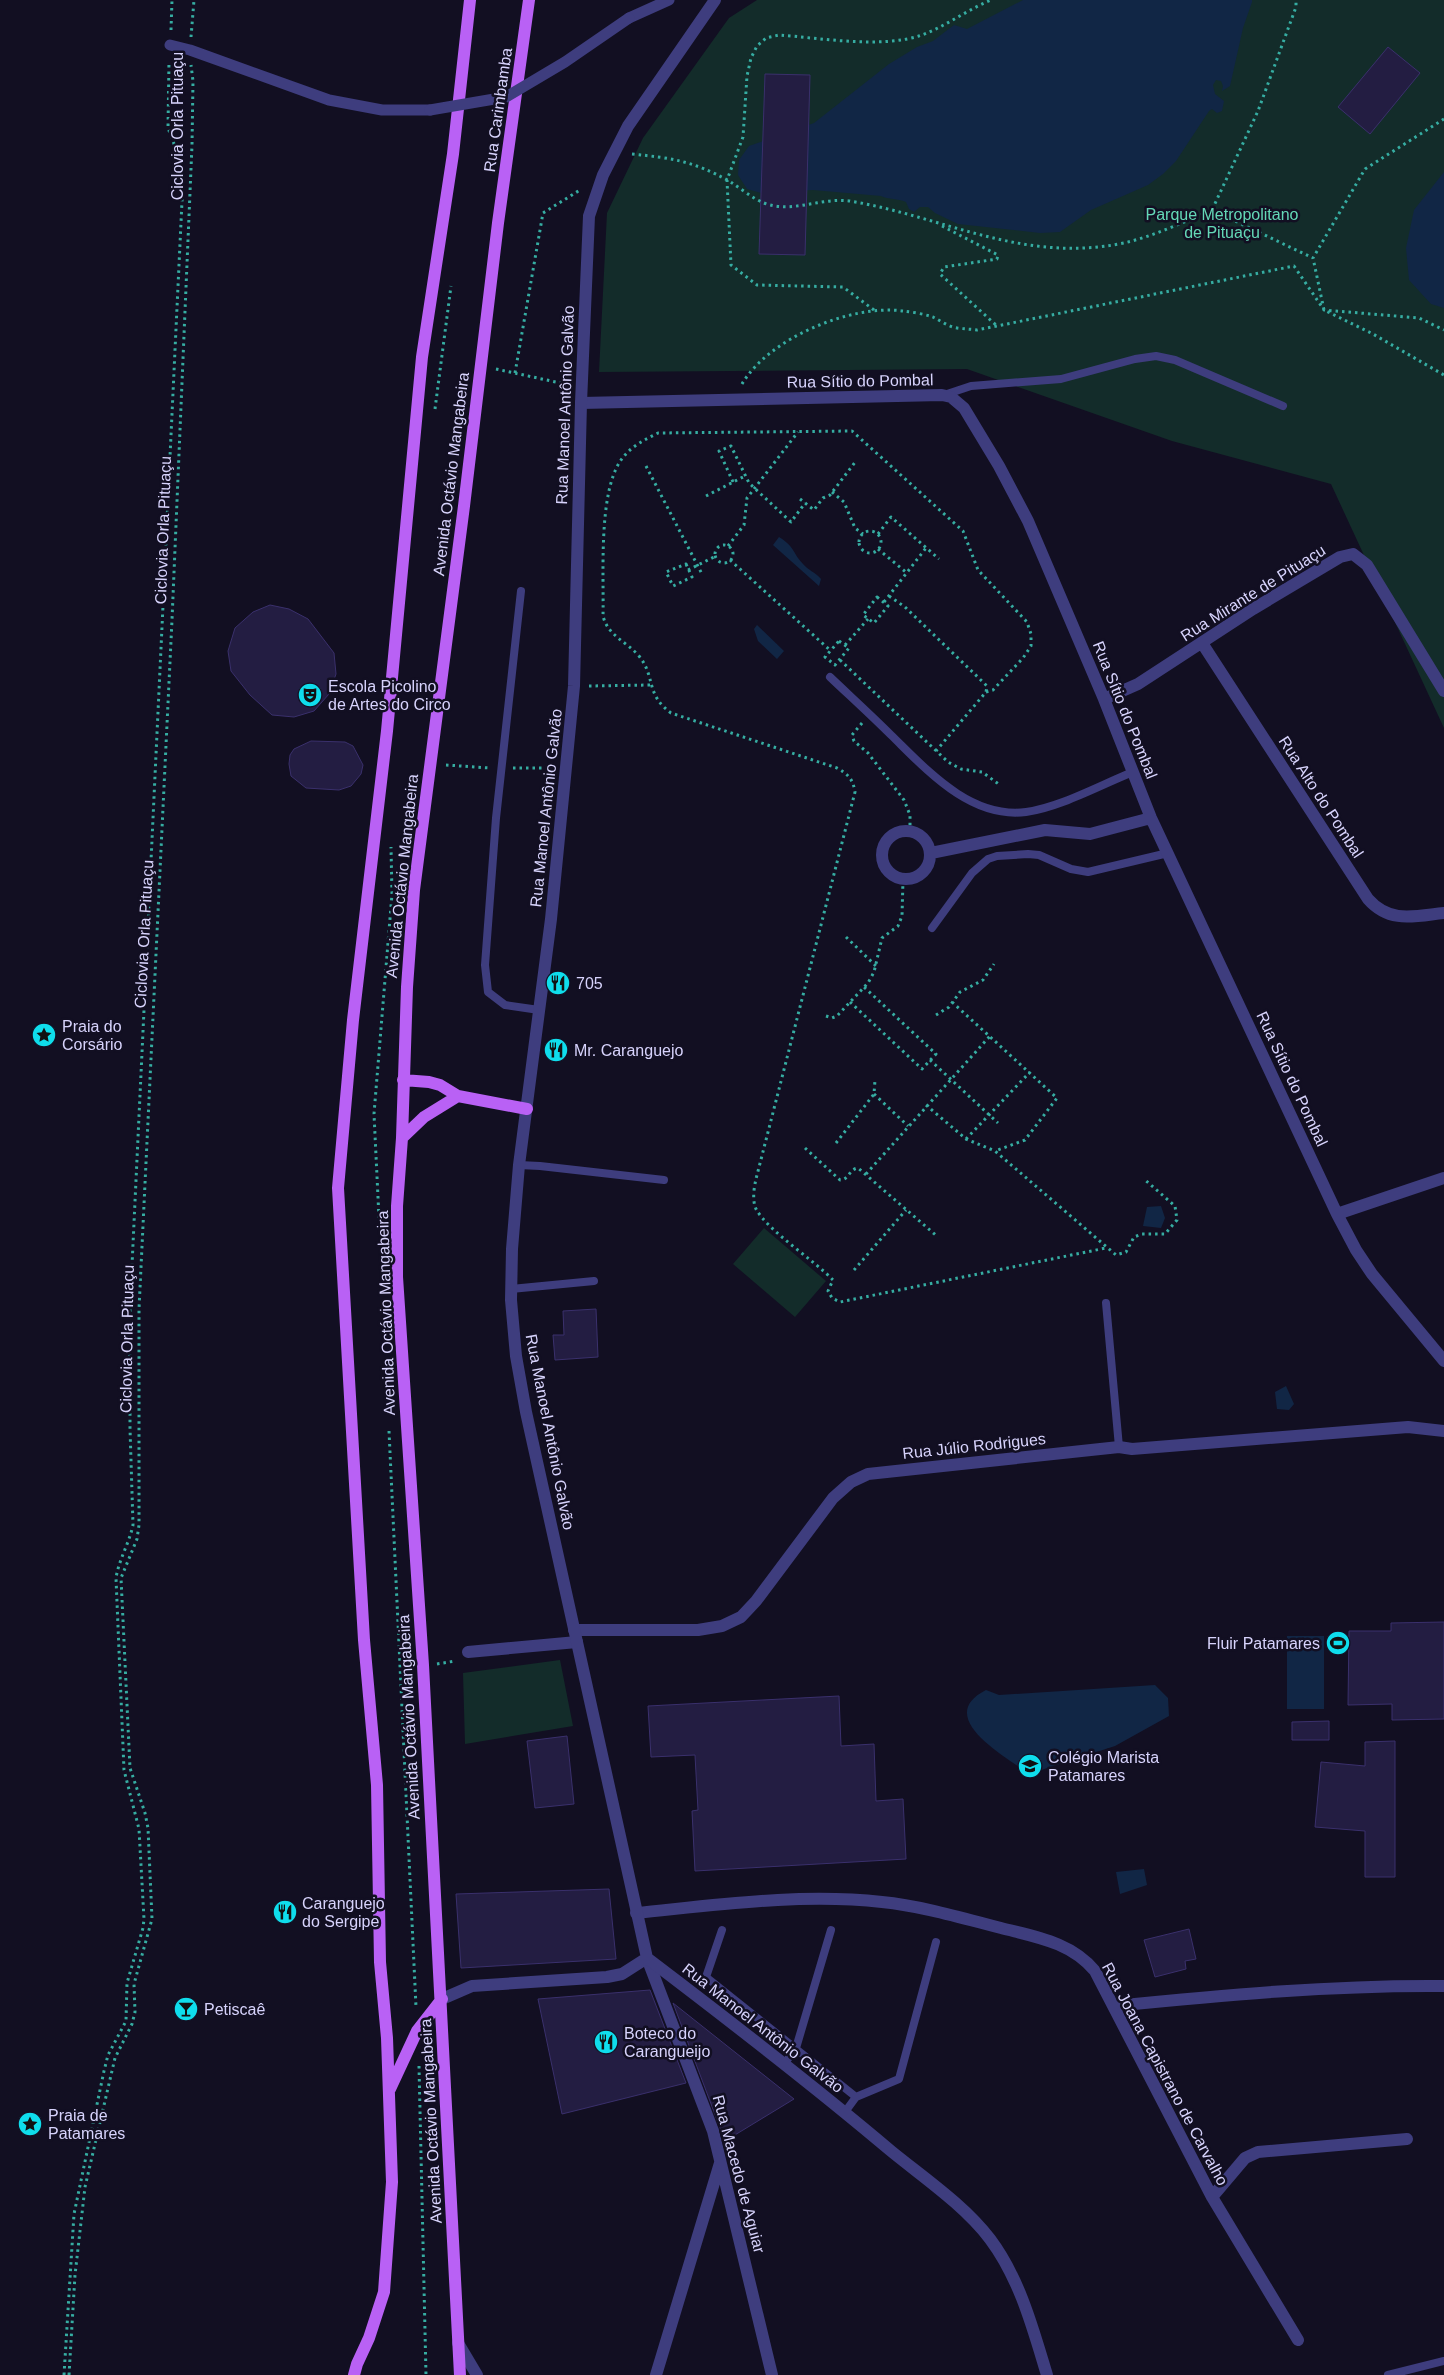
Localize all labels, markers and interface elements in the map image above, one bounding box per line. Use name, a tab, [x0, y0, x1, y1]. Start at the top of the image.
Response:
street label: Rua Carimbamba	[481, 47, 515, 173]
street label: Ciclovia Orla Pituaçu	[169, 52, 186, 200]
park label: Parque Metropolitano de Pituaçu	[1146, 206, 1299, 241]
street label: Rua Manoel Antônio Galvão	[553, 305, 577, 505]
street label: Avenida Octávio Mangabeira	[430, 371, 472, 577]
street label: Rua Sítio do Pombal	[786, 371, 934, 391]
street label: Ciclovia Orla Pituaçu	[152, 455, 174, 605]
street label: Rua Mirante de Pituaçu	[1178, 541, 1328, 645]
street label: Rua Sítio do Pombal	[1090, 639, 1160, 781]
place label: Escola Picolino de Artes do Circo	[328, 678, 451, 713]
theatre icon: Escola Picolino de Artes do Circo	[297, 682, 323, 708]
street label: Rua Manoel Antônio Galvão	[527, 708, 565, 908]
street label: Rua Alto do Pombal	[1275, 733, 1367, 861]
street label: Avenida Octávio Mangabeira	[383, 773, 421, 979]
street label: Ciclovia Orla Pituaçu	[132, 859, 156, 1009]
restaurant icon: 705	[545, 970, 571, 996]
place label: 705	[576, 975, 603, 992]
street label: Rua Sítio do Pombal	[1253, 1009, 1331, 1149]
place label: Praia do Corsário	[62, 1018, 123, 1053]
place icon: Praia do Corsário	[31, 1022, 57, 1048]
restaurant icon: Mr. Caranguejo	[543, 1037, 569, 1063]
place label: Mr. Caranguejo	[574, 1042, 683, 1059]
street label: Avenida Octávio Mangabeira	[374, 1210, 398, 1416]
street label: Ciclovia Orla Pituaçu	[117, 1265, 137, 1413]
street label: Rua Manoel Antônio Galvão	[523, 1333, 577, 1532]
street label: Rua Júlio Rodrigues	[901, 1430, 1047, 1462]
street label: Avenida Octávio Mangabeira	[395, 1614, 423, 1820]
sports icon: Fluir Patamares	[1325, 1630, 1351, 1656]
place label: Fluir Patamares	[1207, 1635, 1320, 1652]
place label: Colégio Marista Patamares	[1048, 1749, 1159, 1784]
school or university icon: Colégio Marista Patamares	[1017, 1753, 1043, 1779]
place label: Caranguejo do Sergipe	[302, 1895, 385, 1930]
restaurant icon: Caranguejo do Sergipe	[272, 1899, 298, 1925]
street label: Rua Manoel Antônio Galvão	[679, 1960, 847, 2096]
street label: Rua Joana Capistrano de Carvalho	[1099, 1960, 1231, 2188]
bar icon: Petiscaê	[173, 1996, 199, 2022]
place label: Petiscaê	[204, 2001, 265, 2018]
street label: Avenida Octávio Mangabeira	[417, 2018, 445, 2224]
place label: Boteco do Carangueijo	[624, 2025, 710, 2060]
restaurant icon: Boteco do Carangueijo	[593, 2029, 619, 2055]
street label: Rua Macedo de Aguiar	[710, 2093, 768, 2255]
place label: Praia de Patamares	[48, 2107, 125, 2142]
place icon: Praia de Patamares	[17, 2111, 43, 2137]

